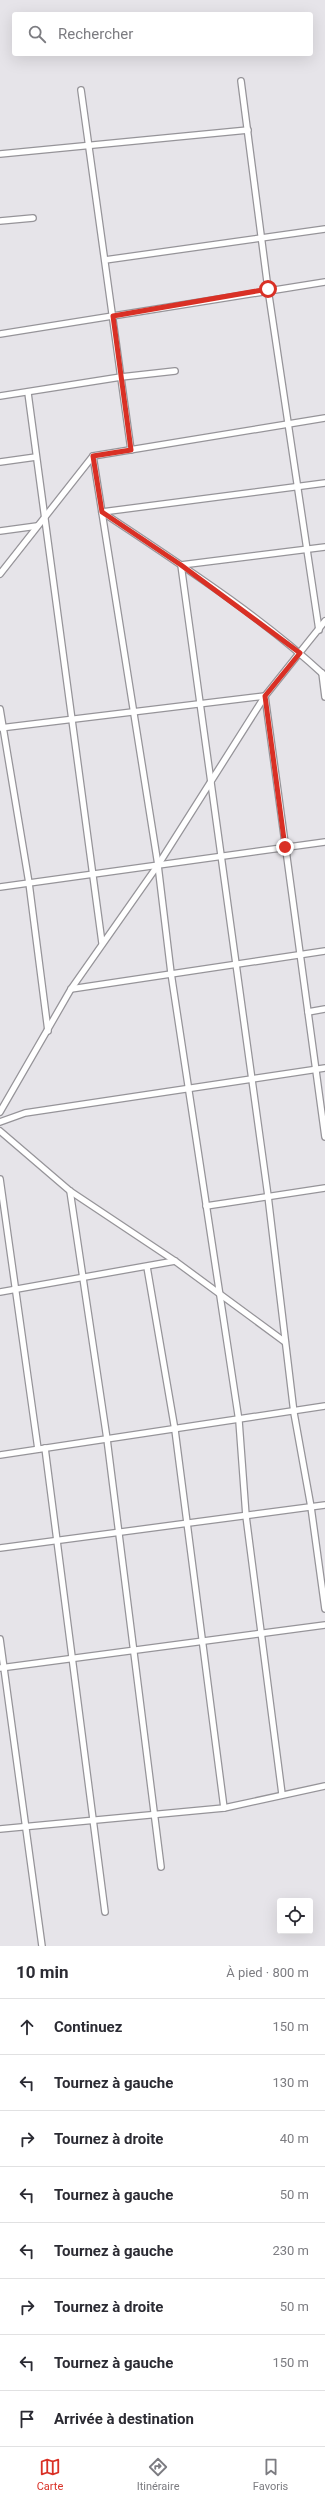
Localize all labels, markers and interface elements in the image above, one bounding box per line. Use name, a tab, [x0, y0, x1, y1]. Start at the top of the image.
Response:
search box	[12, 12, 313, 56]
icon: search	[26, 23, 48, 45]
text: Rechercher	[58, 25, 133, 43]
route start	[259, 280, 277, 298]
route end	[276, 838, 294, 856]
map controls	[277, 1898, 313, 1934]
button: locate	[277, 1898, 313, 1934]
text: 10 min	[16, 1962, 69, 1982]
text: À pied · 800 m	[226, 1965, 309, 1980]
icon: ahead	[16, 2016, 38, 2038]
text: Continuez	[54, 2018, 122, 2036]
text: 150 m	[272, 2019, 309, 2034]
icon: left	[16, 2072, 38, 2094]
text: Tournez à gauche	[54, 2074, 173, 2092]
text: 130 m	[272, 2075, 309, 2090]
icon: right	[16, 2128, 38, 2150]
text: Tournez à droite	[54, 2130, 163, 2148]
text: 40 m	[280, 2131, 309, 2146]
icon: left	[16, 2184, 38, 2206]
text: Tournez à gauche	[54, 2186, 173, 2204]
text: 50 m	[280, 2187, 309, 2202]
icon: left	[16, 2240, 38, 2262]
text: Tournez à gauche	[54, 2242, 173, 2260]
text: 230 m	[272, 2243, 309, 2258]
icon: right	[16, 2296, 38, 2318]
text: Tournez à droite	[54, 2298, 163, 2316]
text: 50 m	[280, 2299, 309, 2314]
icon: left	[16, 2352, 38, 2374]
text: Tournez à gauche	[54, 2354, 173, 2372]
text: 150 m	[272, 2355, 309, 2370]
icon: arrive	[16, 2408, 38, 2430]
text: Arrivée à destination	[54, 2410, 194, 2428]
tab: Carte	[37, 2456, 63, 2493]
tab: Itinéraire	[137, 2456, 179, 2493]
tab: Favoris	[253, 2456, 288, 2493]

